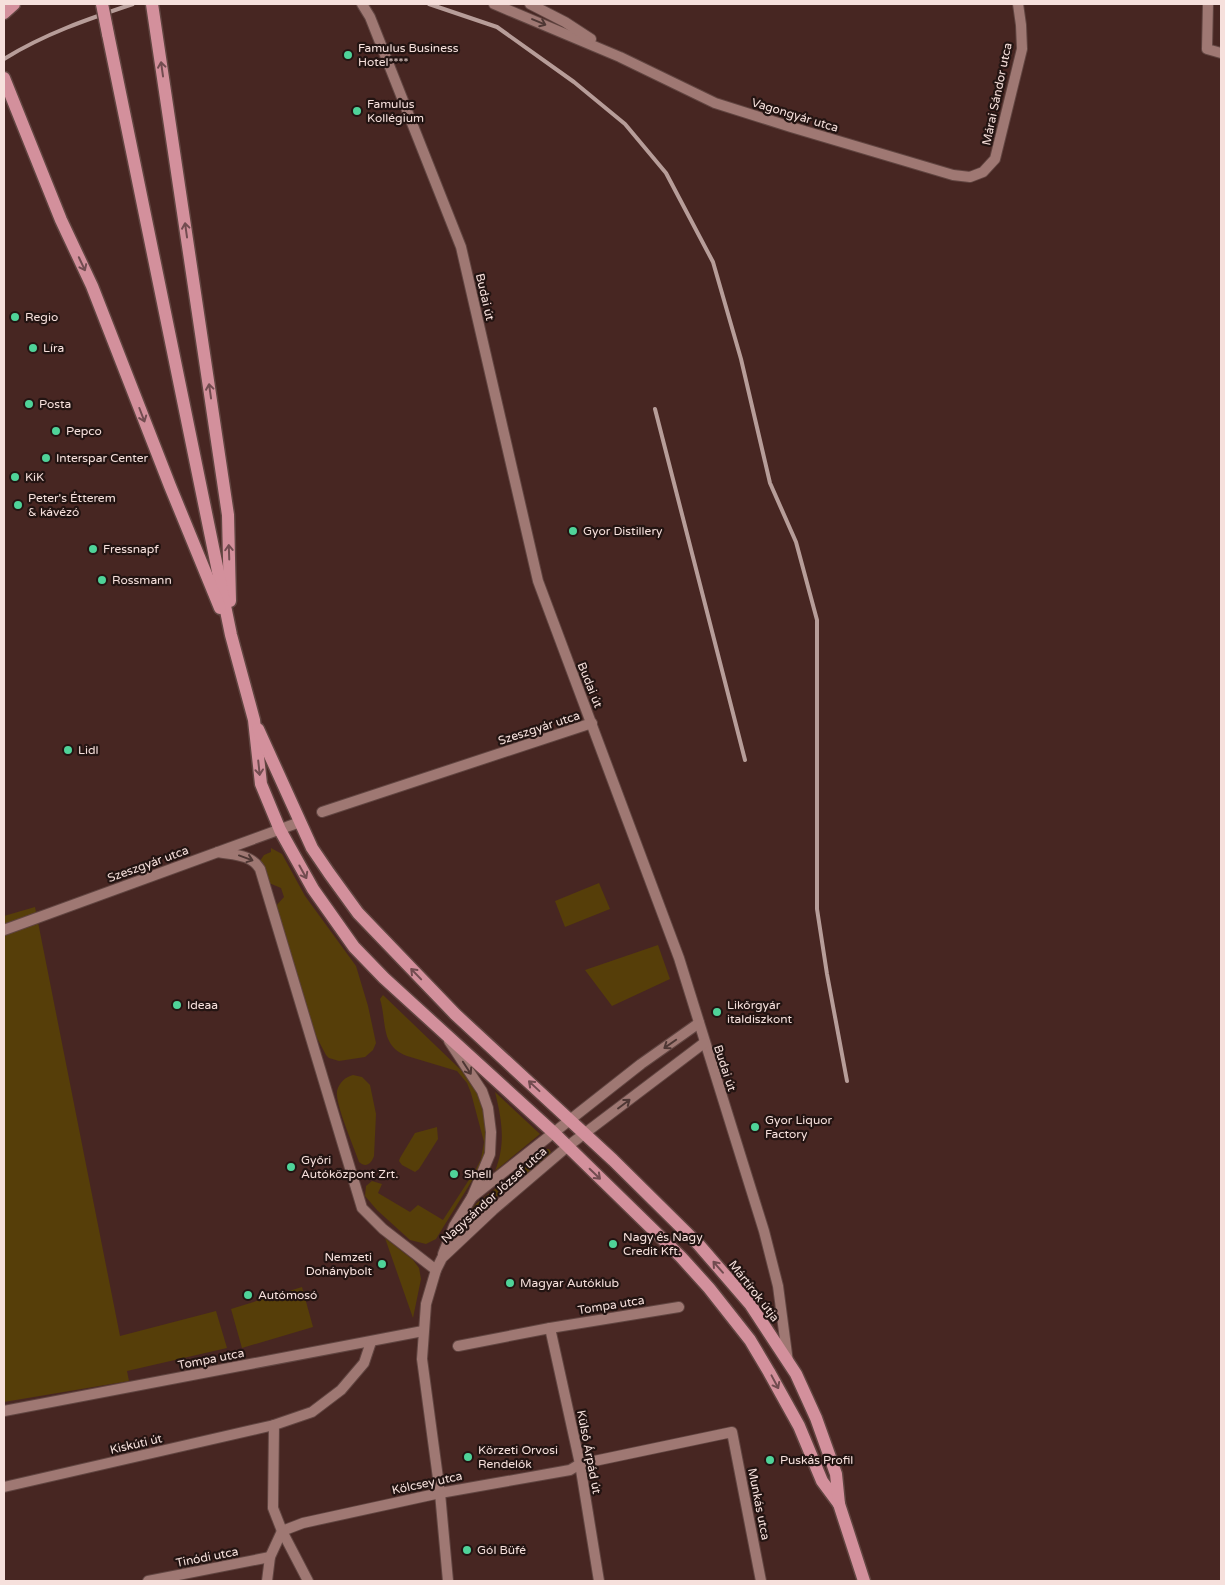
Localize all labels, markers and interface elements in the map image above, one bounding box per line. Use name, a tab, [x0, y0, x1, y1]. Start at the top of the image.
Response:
one-way arrow	[531, 17, 546, 27]
place label: Famulus Business Hotel****	[358, 41, 459, 69]
street label: Márai Sándor utca	[979, 41, 1015, 147]
marker: Famulus Business Hotel****	[342, 49, 354, 61]
one-way arrow	[157, 61, 167, 77]
street label: Vagongyár utca	[750, 95, 840, 135]
place label: Famulus Kollégium	[367, 97, 424, 125]
marker: Famulus Kollégium	[351, 105, 363, 117]
one-way arrow	[181, 222, 191, 238]
one-way arrow	[77, 256, 87, 271]
street label: Budai út	[473, 272, 497, 322]
place label: Regio	[25, 310, 58, 324]
marker: Regio	[9, 311, 21, 323]
place label: Líra	[43, 341, 64, 355]
marker: Líra	[27, 342, 39, 354]
one-way arrow	[204, 383, 214, 399]
place label: Posta	[39, 397, 71, 411]
marker: Posta	[23, 398, 35, 410]
one-way arrow	[138, 407, 147, 422]
place label: Pepco	[66, 424, 102, 438]
marker: Pepco	[50, 425, 62, 437]
place label: Interspar Center	[56, 451, 149, 465]
marker: Interspar Center	[40, 452, 52, 464]
place label: KiK	[25, 470, 44, 484]
marker: KiK	[9, 471, 21, 483]
place label: Peter's Étterem & kávézó	[28, 491, 116, 519]
marker: Peter's Étterem & kávézó	[12, 499, 24, 511]
place label: Gyor Distillery	[583, 524, 663, 538]
marker: Gyor Distillery	[567, 525, 579, 537]
place label: Fressnapf	[103, 542, 159, 556]
marker: Fressnapf	[87, 543, 99, 555]
one-way arrow	[224, 544, 234, 560]
place label: Rossmann	[112, 573, 172, 587]
marker: Rossmann	[96, 574, 108, 586]
street label: Budai út	[575, 660, 606, 710]
street label: Szeszgyár utca	[496, 708, 582, 748]
place label: Lidl	[78, 743, 98, 757]
marker: Lidl	[62, 744, 74, 756]
one-way arrow	[254, 760, 264, 776]
street label: Szeszgyár utca	[106, 843, 190, 885]
one-way arrow	[238, 854, 253, 863]
one-way arrow	[299, 865, 309, 879]
one-way arrow	[411, 969, 423, 981]
place label: Ideaa	[187, 998, 218, 1012]
place label: Likőrgyár italdiszkont	[727, 998, 792, 1026]
marker: Ideaa	[171, 999, 183, 1011]
marker: Likőrgyár italdiszkont	[711, 1006, 723, 1018]
one-way arrow	[663, 1039, 677, 1049]
street label: Budai út	[711, 1043, 739, 1093]
one-way arrow	[462, 1061, 472, 1075]
one-way arrow	[528, 1080, 540, 1092]
one-way arrow	[617, 1099, 630, 1110]
place label: Gyor Liquor Factory	[765, 1113, 833, 1141]
marker: Gyor Liquor Factory	[749, 1121, 761, 1133]
street label: Nagysándor József utca	[438, 1144, 550, 1246]
place label: Győri Autóközpont Zrt.	[301, 1153, 398, 1181]
marker: Győri Autóközpont Zrt.	[285, 1161, 297, 1173]
place label: Shell	[464, 1167, 491, 1181]
marker: Shell	[448, 1168, 460, 1180]
one-way arrow	[589, 1168, 601, 1180]
place label: Nagy és Nagy Credit Kft.	[623, 1230, 703, 1258]
marker: Nagy és Nagy Credit Kft.	[607, 1238, 619, 1250]
place label: Nemzeti Dohánybolt	[306, 1250, 372, 1278]
marker: Nemzeti Dohánybolt	[376, 1258, 388, 1270]
street label: Mártírok útja	[726, 1258, 782, 1324]
one-way arrow	[712, 1260, 724, 1273]
place label: Magyar Autóklub	[520, 1276, 619, 1290]
marker: Magyar Autóklub	[504, 1277, 516, 1289]
place label: Autómosó	[258, 1288, 317, 1302]
marker: Autómosó	[242, 1289, 254, 1301]
street label: Tompa utca	[577, 1293, 645, 1317]
street label: Tompa utca	[177, 1346, 245, 1372]
one-way arrow	[771, 1374, 780, 1389]
street label: Külső Árpád út	[574, 1409, 604, 1495]
street label: Kiskúti út	[108, 1431, 164, 1457]
place label: Körzeti Orvosi Rendelők	[478, 1443, 558, 1471]
marker: Körzeti Orvosi Rendelők	[462, 1451, 474, 1463]
place label: Puskás Profil	[780, 1453, 853, 1467]
marker: Puskás Profil	[764, 1454, 776, 1466]
street label: Munkás utca	[745, 1467, 773, 1541]
street label: Kölcsey utca	[390, 1469, 464, 1497]
place label: Gól Büfé	[477, 1543, 526, 1557]
street label: Tinódi utca	[175, 1544, 239, 1570]
marker: Gól Büfé	[461, 1544, 473, 1556]

